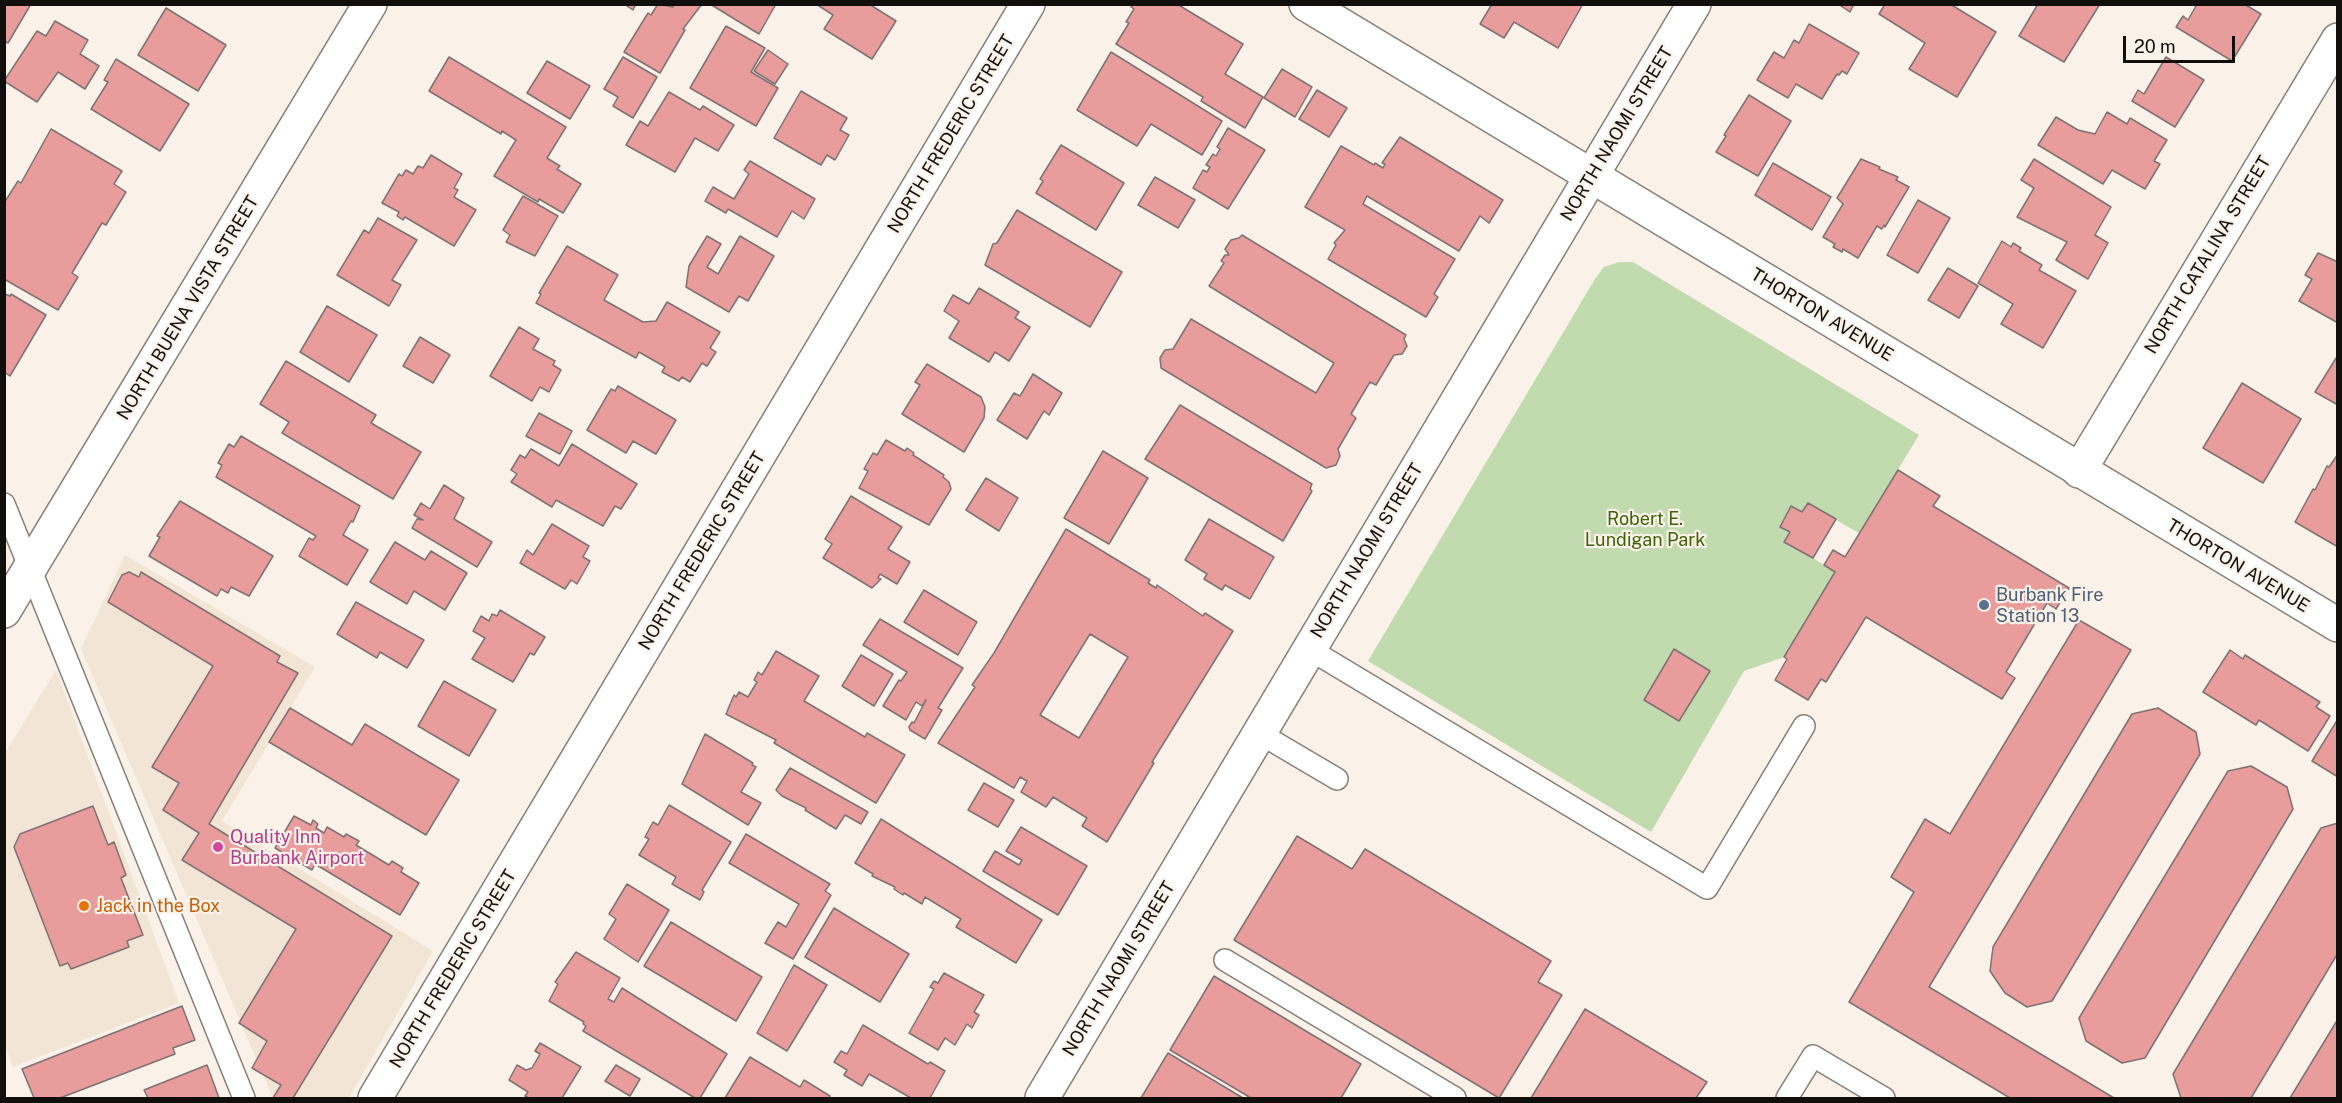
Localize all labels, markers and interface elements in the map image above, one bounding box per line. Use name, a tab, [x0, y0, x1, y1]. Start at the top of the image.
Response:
scale bar	[2126, 24, 2238, 62]
street label: NORTH FREDERIC STREET	[883, 31, 1019, 237]
text: 20 m	[2134, 36, 2176, 57]
street label: NORTH NAOMI STREET	[1556, 43, 1678, 225]
street label: NORTH CATALINA STREET	[2140, 152, 2276, 358]
street label: NORTH BUENA VISTA STREET	[112, 192, 264, 424]
street label: THORTON AVENUE	[1747, 264, 1897, 366]
street label: NORTH FREDERIC STREET	[634, 448, 770, 654]
street label: NORTH NAOMI STREET	[1306, 460, 1428, 642]
park label: Robert E. Lundigan Park	[1585, 508, 1705, 550]
street label: THORTON AVENUE	[2163, 515, 2313, 617]
place label: Burbank Fire Station 13	[1996, 584, 2103, 626]
marker: Burbank Fire Station 13	[1977, 598, 1991, 612]
place label: Quality Inn Burbank Airport	[230, 826, 364, 868]
marker: Quality Inn Burbank Airport	[211, 840, 225, 854]
street label: NORTH FREDERIC STREET	[385, 866, 521, 1072]
street label: NORTH NAOMI STREET	[1058, 878, 1180, 1060]
place label: Jack in the Box	[96, 895, 220, 917]
marker: Jack in the Box	[77, 899, 91, 913]

